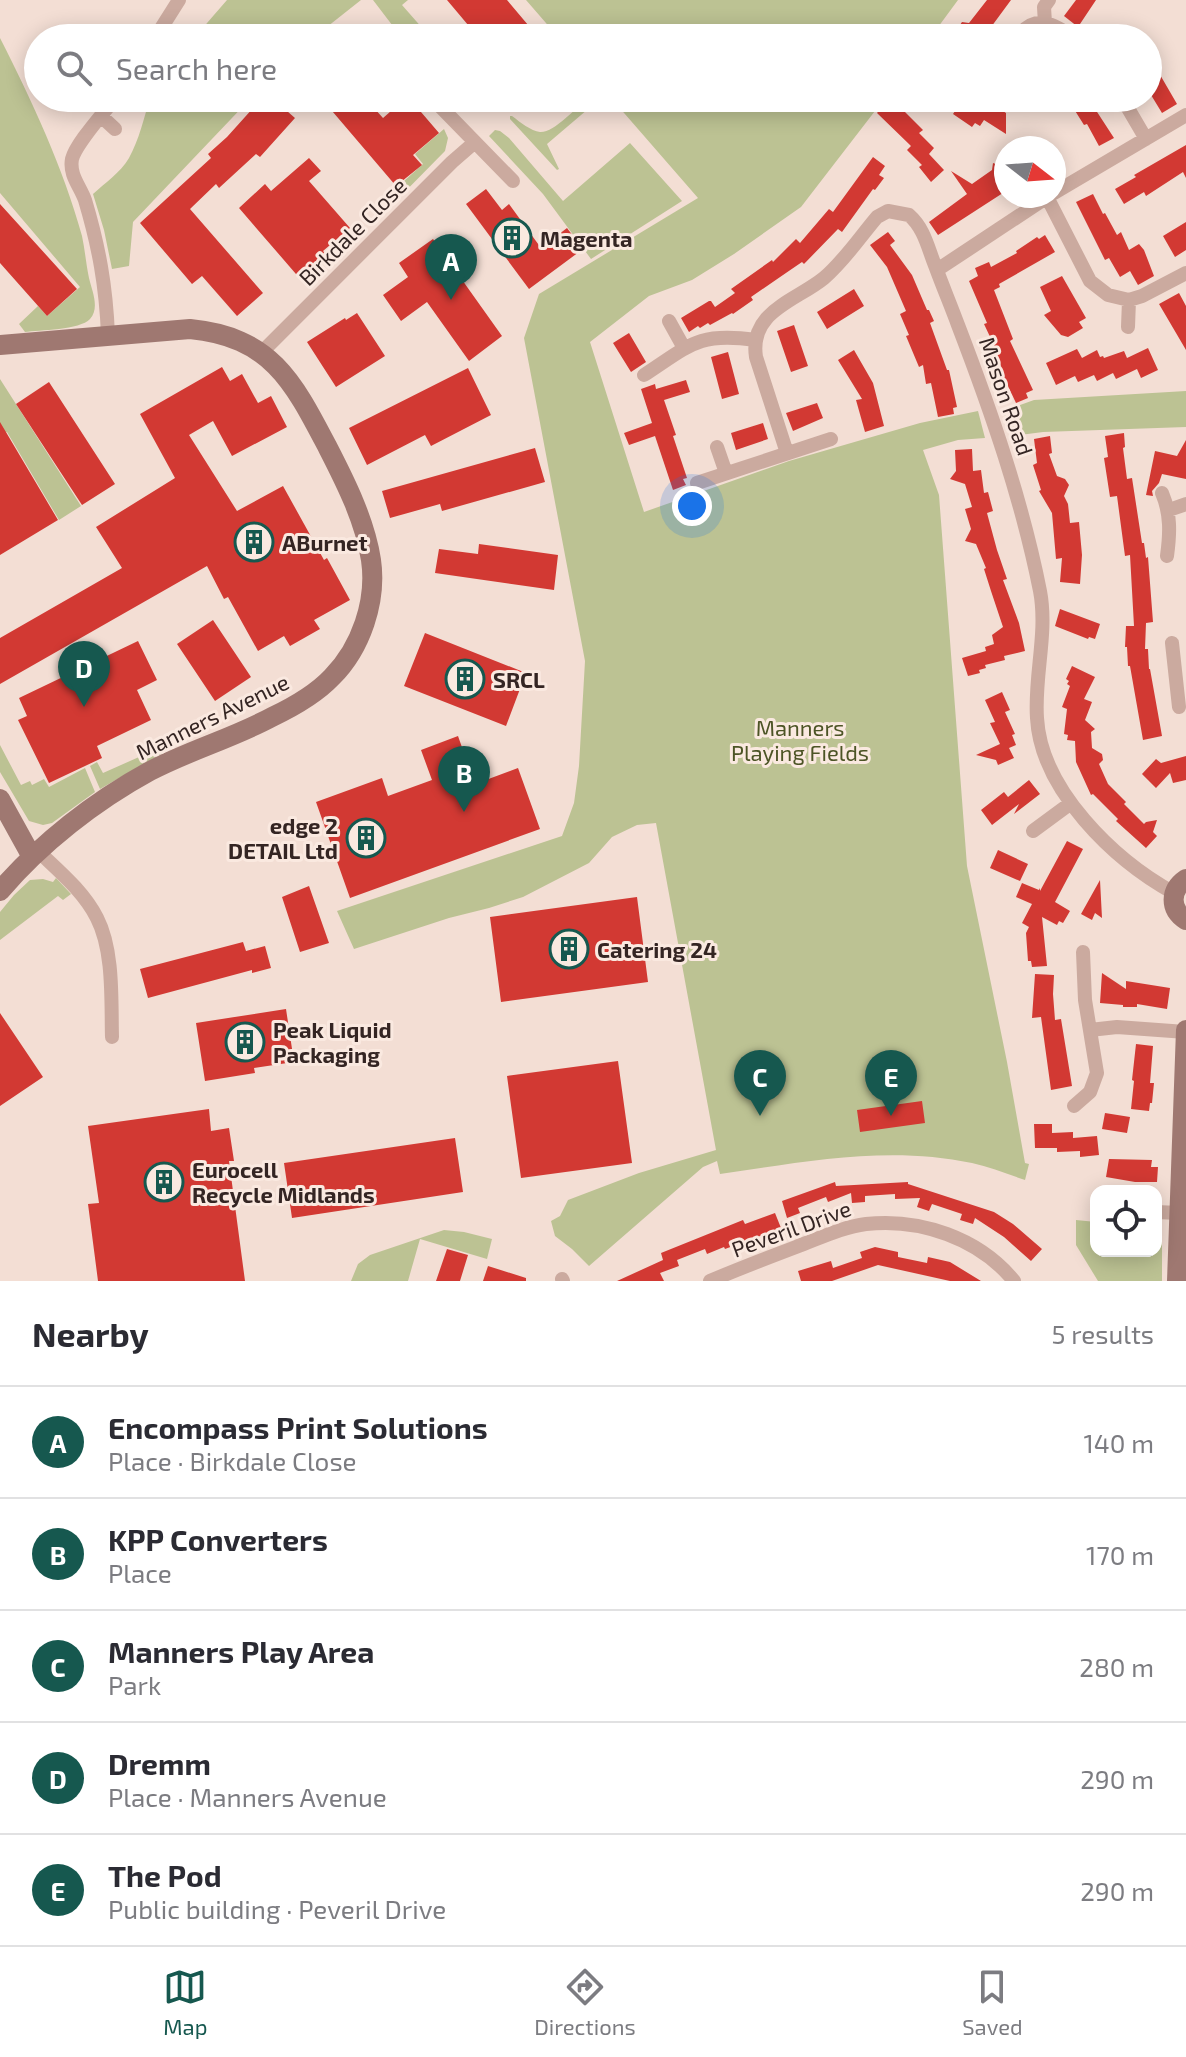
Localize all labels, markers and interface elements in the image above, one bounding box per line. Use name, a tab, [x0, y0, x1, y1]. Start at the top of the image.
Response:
search box	[24, 24, 1162, 112]
icon: search	[52, 46, 96, 90]
text: Search here	[116, 50, 277, 86]
north arrow	[994, 136, 1066, 208]
street label: Birkdale Close	[293, 172, 411, 290]
building icon: Magenta	[491, 217, 533, 259]
place label: Magenta	[540, 225, 633, 251]
pin: A	[425, 234, 477, 300]
street label: Mason Road	[975, 333, 1039, 459]
your location	[672, 486, 712, 526]
building icon: ABurnet	[233, 521, 275, 563]
place label: ABurnet	[282, 529, 368, 555]
pin: D	[58, 641, 110, 707]
building icon: SRCL	[444, 658, 486, 700]
place label: SRCL	[493, 666, 545, 692]
street label: Manners Avenue	[131, 668, 293, 764]
park label: Manners Playing Fields	[731, 714, 869, 765]
pin: B	[438, 746, 490, 812]
place label: edge 2 DETAIL Ltd	[228, 812, 338, 863]
building icon: edge 2 DETAIL Ltd	[345, 817, 387, 859]
building icon: Catering 24	[548, 928, 590, 970]
place label: Catering 24	[597, 936, 717, 962]
place label: Peak Liquid Packaging	[273, 1016, 392, 1067]
building icon: Peak Liquid Packaging	[224, 1021, 266, 1063]
pin: C	[734, 1050, 786, 1116]
pin: E	[865, 1050, 917, 1116]
place label: Eurocell Recycle Midlands	[192, 1156, 375, 1208]
building icon: Eurocell Recycle Midlands	[143, 1161, 185, 1203]
map controls	[1090, 1185, 1162, 1257]
button: locate	[1090, 1185, 1162, 1257]
street label: Peveril Drive	[728, 1194, 854, 1262]
text: Nearby	[32, 1313, 149, 1354]
text: 5 results	[1052, 1318, 1154, 1349]
text: Encompass Print Solutions	[108, 1409, 488, 1445]
text: A	[50, 1427, 66, 1458]
text: 140 m	[1083, 1427, 1154, 1458]
text: Place · Birkdale Close	[108, 1445, 357, 1476]
text: KPP Converters	[108, 1521, 328, 1557]
text: B	[50, 1539, 66, 1570]
text: 170 m	[1086, 1539, 1154, 1570]
text: Place	[108, 1557, 172, 1588]
text: Manners Play Area	[108, 1633, 374, 1669]
text: C	[50, 1651, 66, 1682]
text: 280 m	[1079, 1651, 1154, 1682]
text: Park	[108, 1669, 161, 1700]
text: Dremm	[108, 1745, 211, 1781]
text: D	[49, 1763, 67, 1794]
text: 290 m	[1080, 1763, 1154, 1794]
text: Place · Manners Avenue	[108, 1781, 387, 1812]
text: The Pod	[108, 1857, 222, 1893]
text: E	[50, 1875, 66, 1906]
text: 290 m	[1080, 1875, 1154, 1906]
text: Public building · Peveril Drive	[108, 1893, 446, 1924]
tab: Map	[163, 1965, 207, 2039]
tab: Directions	[534, 1965, 636, 2039]
tab: Saved	[962, 1965, 1023, 2039]

